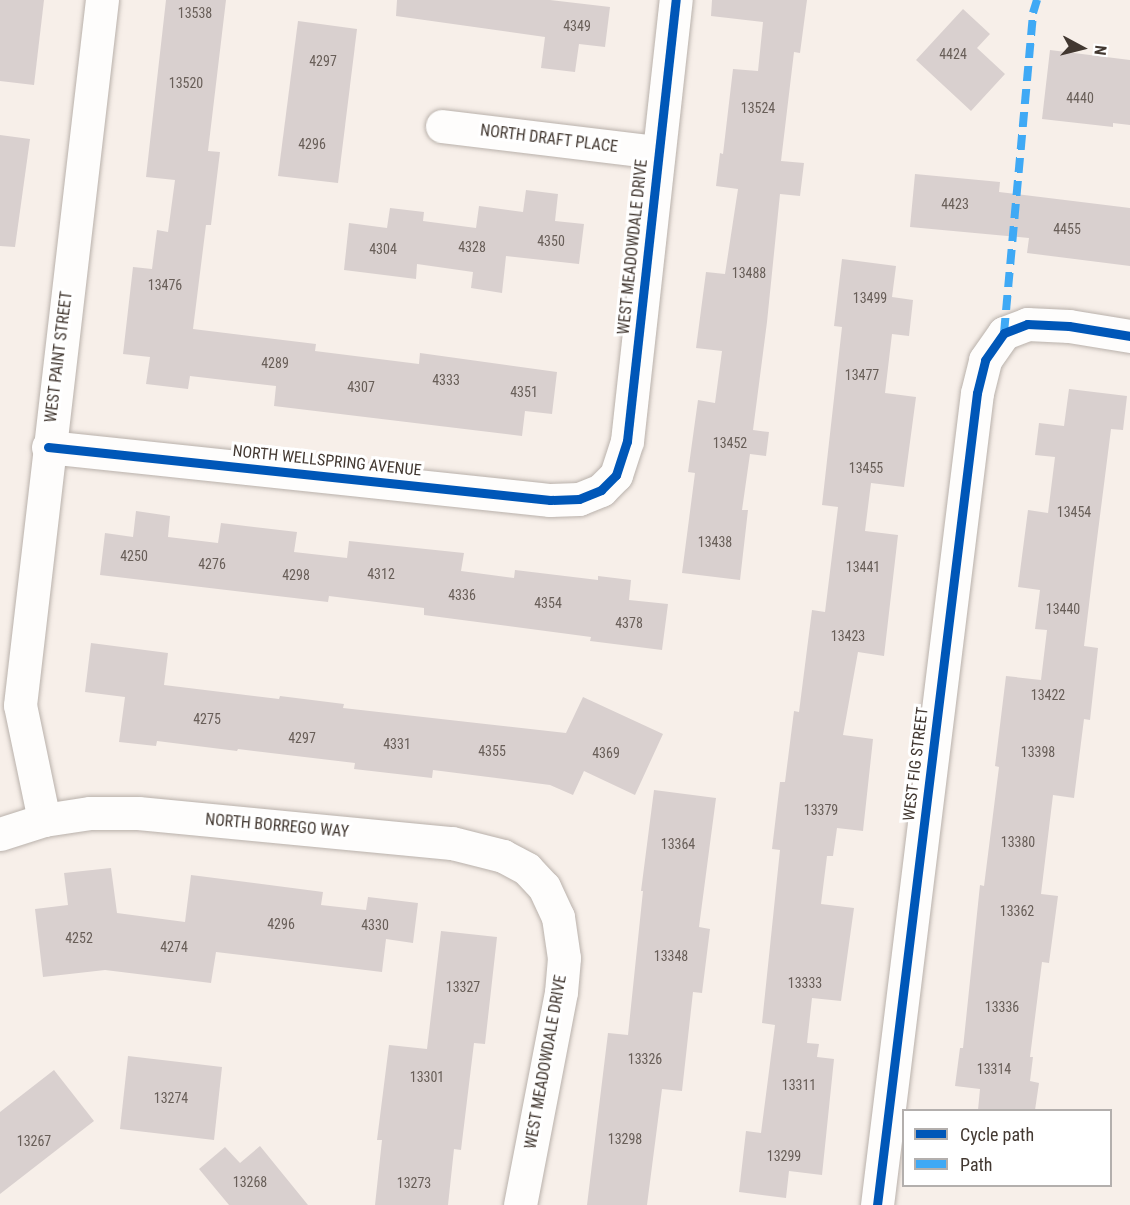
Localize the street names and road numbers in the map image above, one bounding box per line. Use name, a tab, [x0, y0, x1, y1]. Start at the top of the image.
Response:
street label: NORTH DRAFT PLACE	[479, 121, 619, 157]
street label: WEST MEADOWDALE DRIVE	[614, 158, 652, 336]
street label: WEST PAINT STREET	[41, 290, 77, 424]
street label: NORTH WELLSPRING AVENUE	[232, 442, 422, 480]
street label: WEST FIG STREET	[899, 706, 933, 822]
street label: NORTH BORREGO WAY	[204, 810, 350, 842]
street label: WEST MEADOWDALE DRIVE	[521, 973, 571, 1151]

